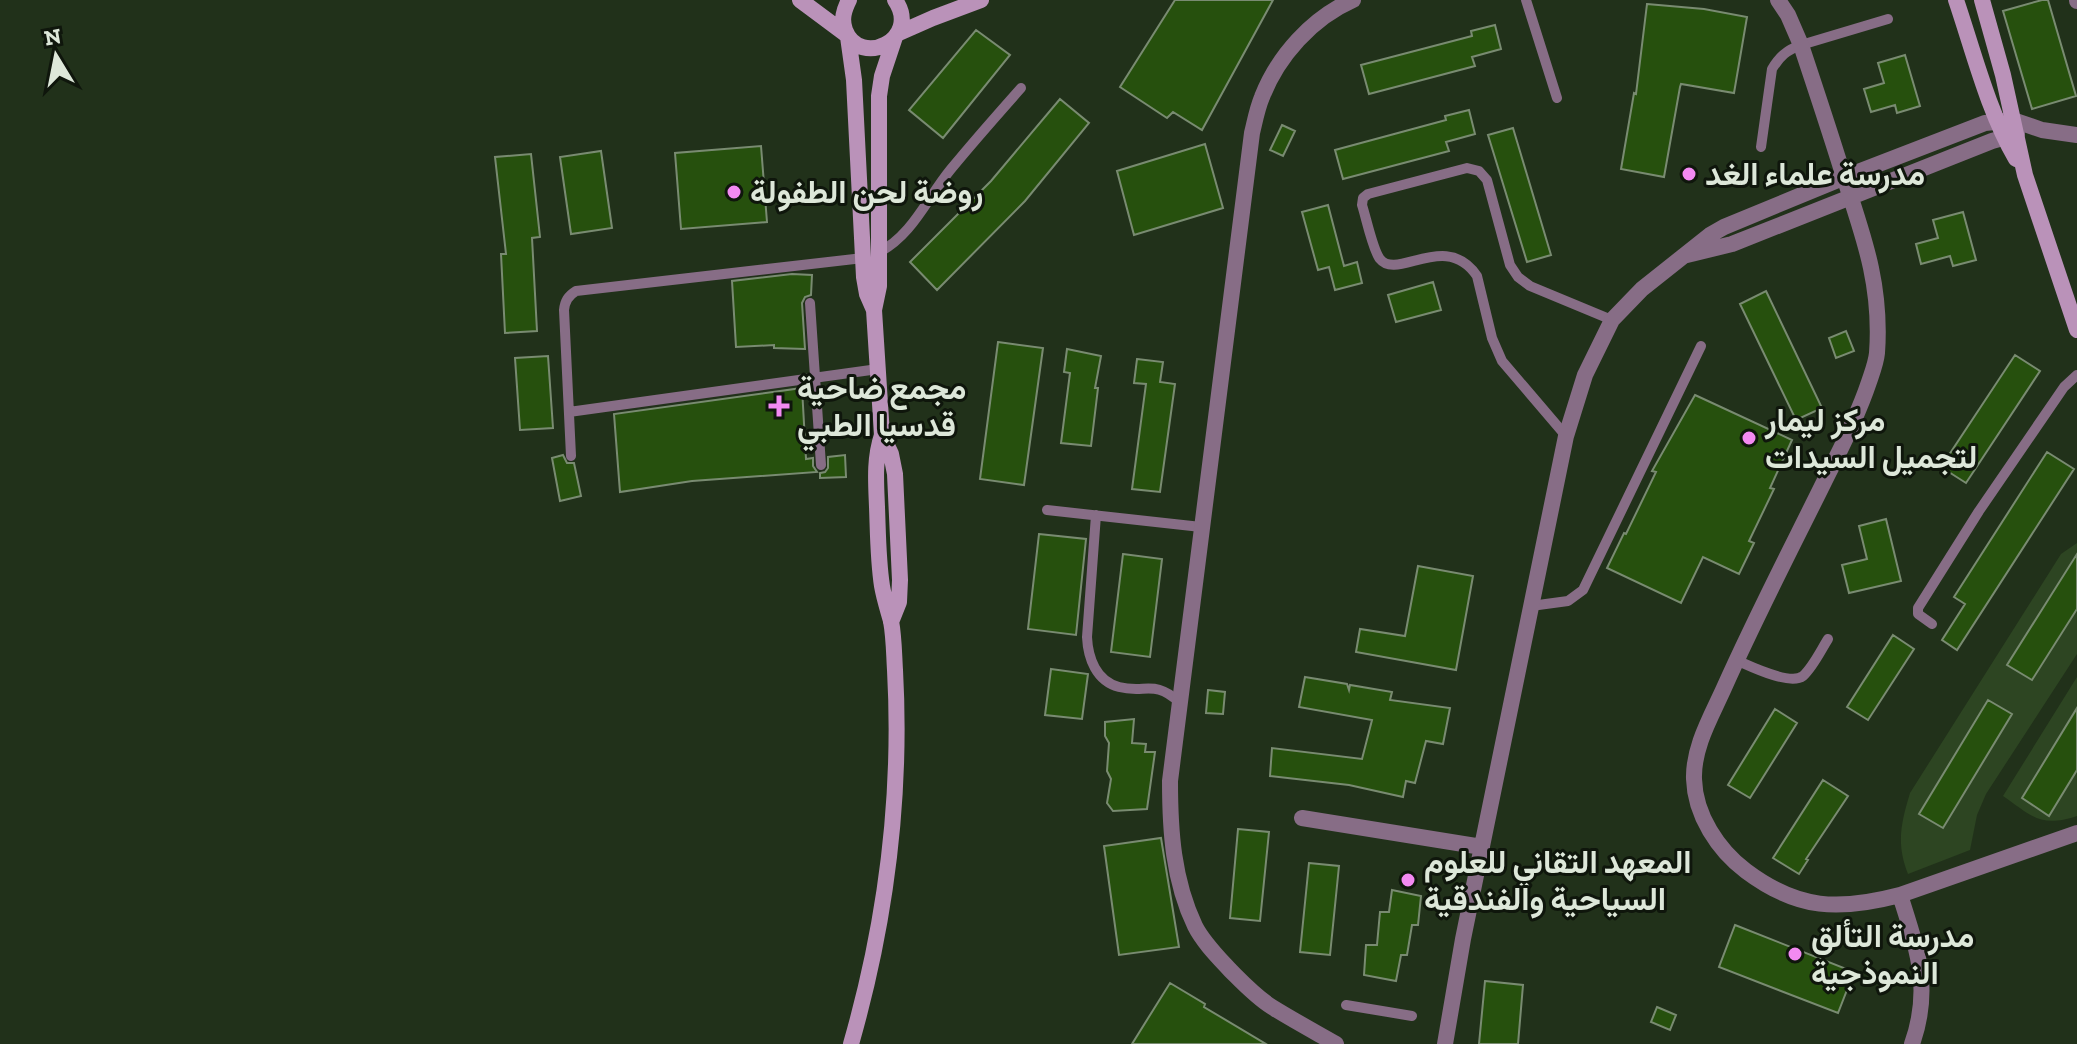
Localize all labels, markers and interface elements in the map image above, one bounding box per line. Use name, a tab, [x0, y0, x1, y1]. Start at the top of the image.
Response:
north arrow	[16, 16, 96, 96]
text: N	[42, 22, 63, 52]
place label: مدرسة علماء الغد	[1705, 155, 1925, 194]
marker: مدرسة علماء الغد	[1680, 165, 1698, 183]
place label: روضة لحن الطفولة	[750, 173, 983, 212]
marker: روضة لحن الطفولة	[725, 183, 743, 201]
place label: مجمع ضاحية قدسيا الطبي	[797, 369, 966, 452]
marker: مجمع ضاحية قدسيا الطبي	[768, 395, 790, 417]
place label: مركز ليمار لتجميل السيدات	[1764, 401, 1978, 476]
marker: مركز ليمار لتجميل السيدات	[1740, 429, 1758, 447]
place label: المعهد التقاني للعلوم السياحية والفندقية	[1424, 843, 1692, 919]
marker: المعهد التقاني للعلوم السياحية والفندقية	[1399, 871, 1417, 889]
place label: مدرسة التألق النموذجية	[1811, 917, 1974, 993]
marker: مدرسة التألق النموذجية	[1786, 945, 1804, 963]

